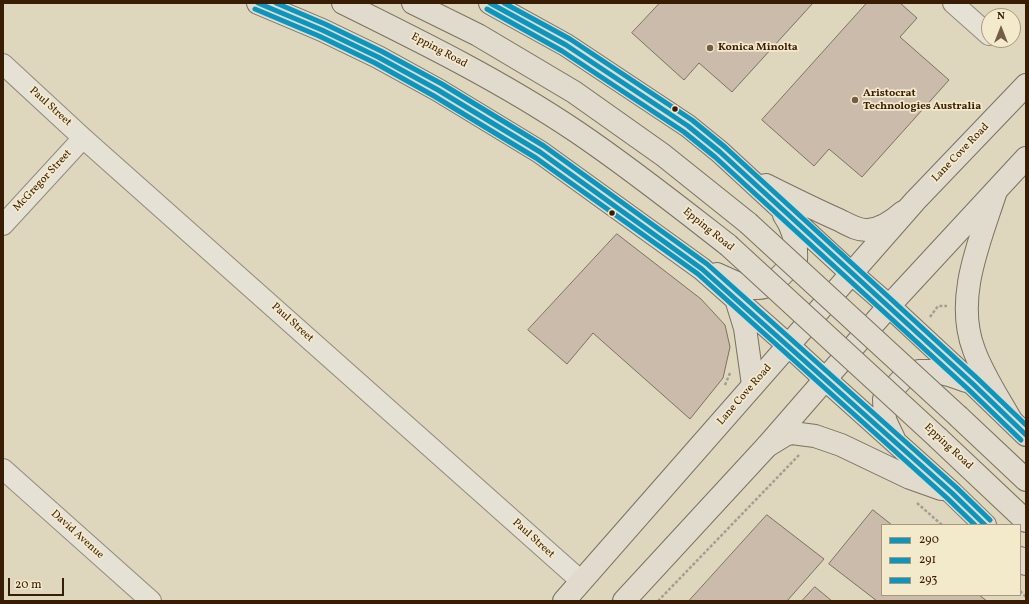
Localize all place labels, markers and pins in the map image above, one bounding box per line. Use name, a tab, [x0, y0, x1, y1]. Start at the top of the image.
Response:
place label: Konica Minolta	[718, 41, 798, 55]
marker: Konica Minolta	[705, 43, 715, 53]
place label: Aristocrat Technologies Australia	[863, 87, 981, 113]
marker: Aristocrat Technologies Australia	[850, 95, 860, 105]
unlabelled marker	[670, 104, 680, 114]
unlabelled marker	[607, 208, 617, 218]

